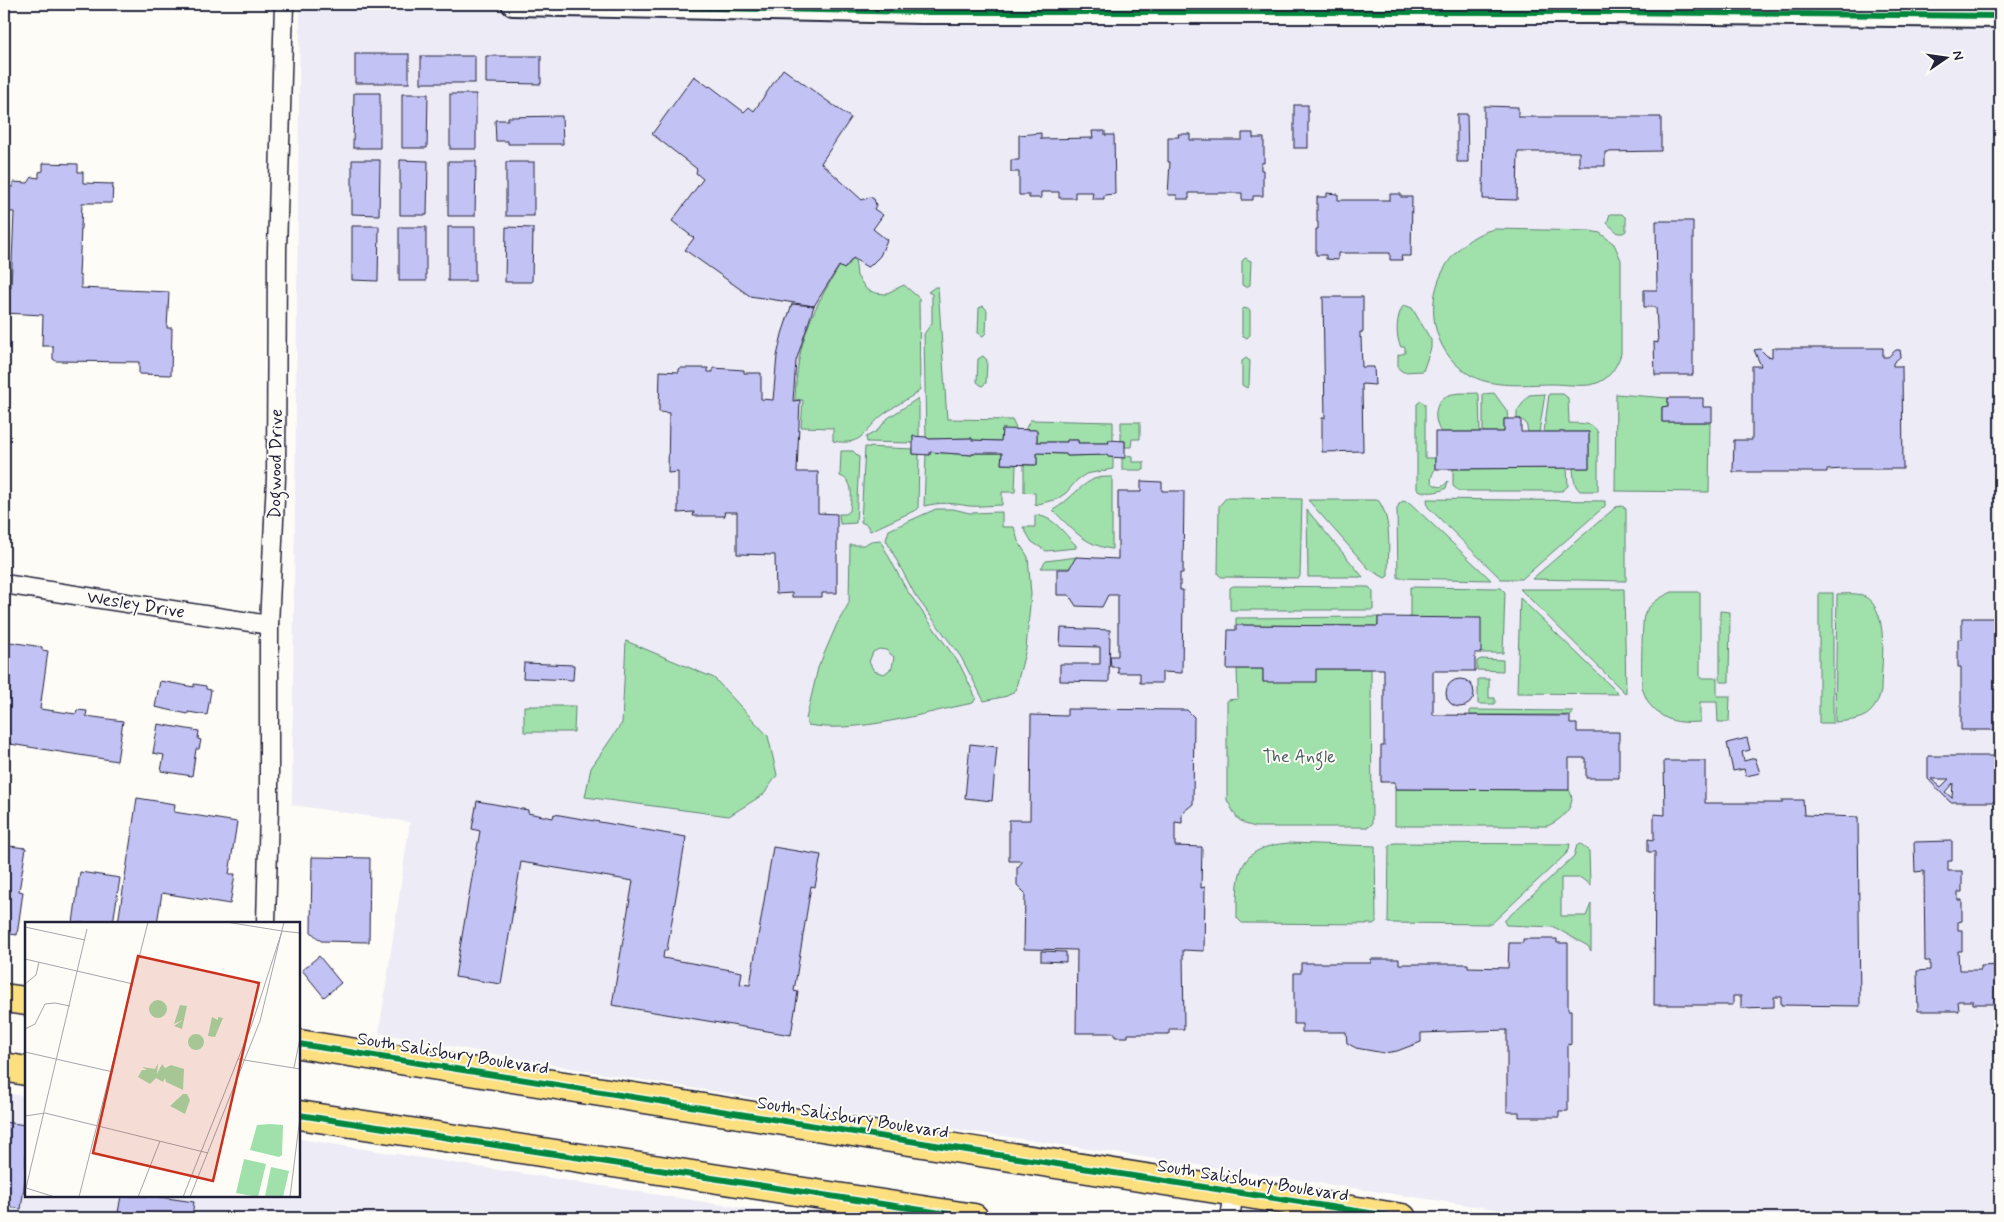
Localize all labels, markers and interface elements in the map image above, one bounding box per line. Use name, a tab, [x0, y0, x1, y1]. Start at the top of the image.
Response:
north arrow	[1922, 32, 1972, 82]
text: N	[1948, 49, 1968, 62]
street label: Dogwood Drive	[263, 409, 291, 519]
street label: Wesley Drive	[85, 585, 186, 625]
park label: The Angle	[1262, 745, 1336, 771]
inset map	[25, 922, 300, 1197]
street label: South Salisbury Boulevard	[355, 1027, 550, 1081]
street label: South Salisbury Boulevard	[755, 1091, 950, 1145]
street label: South Salisbury Boulevard	[1155, 1154, 1350, 1208]

